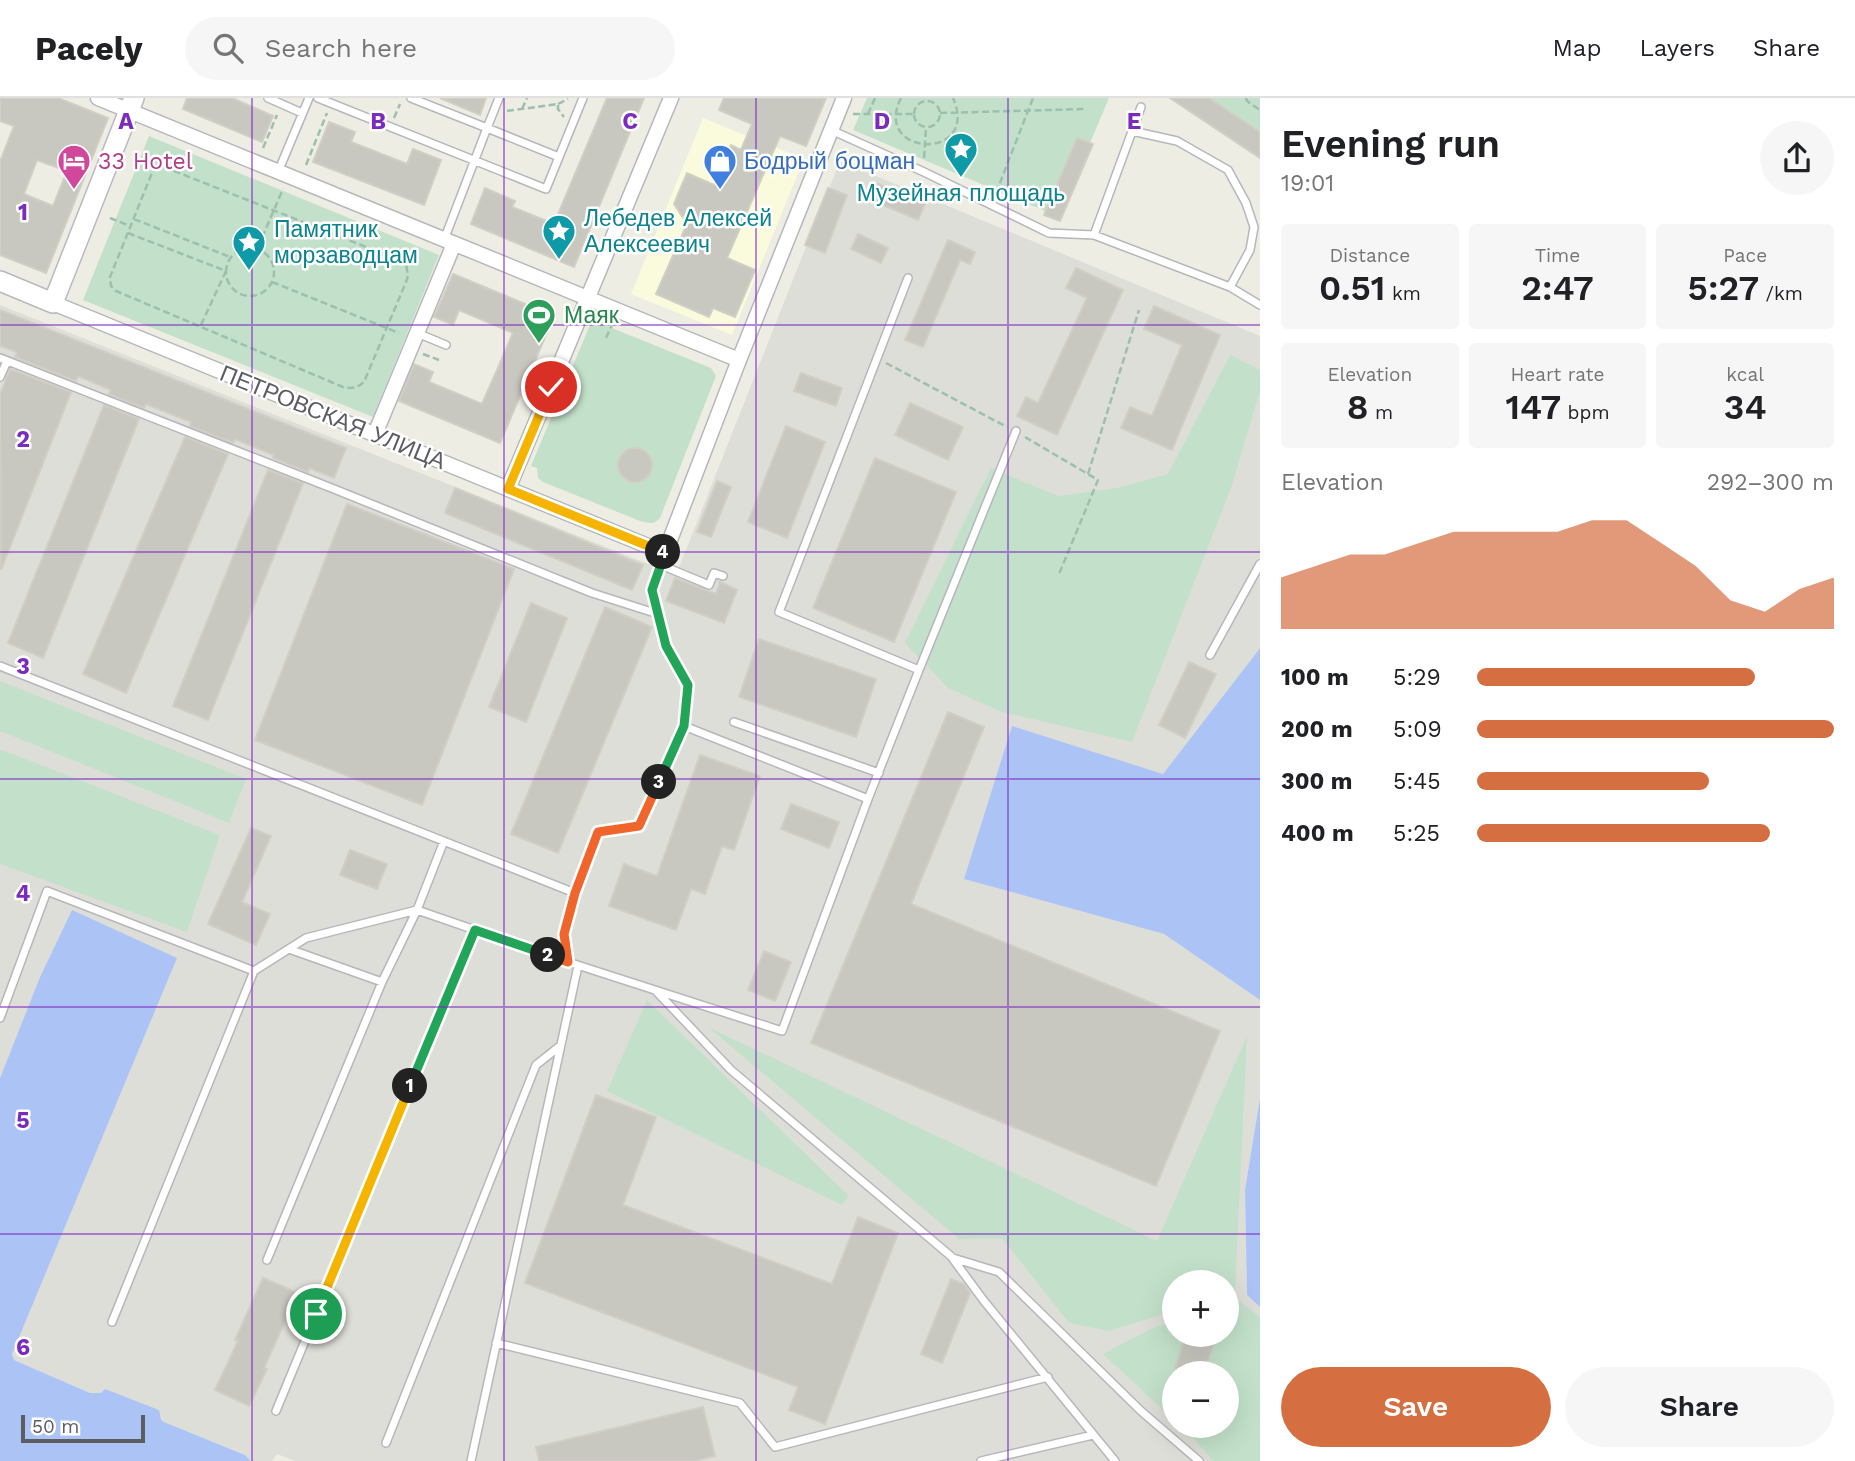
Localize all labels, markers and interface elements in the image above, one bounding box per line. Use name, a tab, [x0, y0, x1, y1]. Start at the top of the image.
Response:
search box	[185, 17, 675, 80]
text: Pacely	[35, 29, 143, 68]
icon: search	[209, 29, 247, 67]
text: Search here	[265, 33, 417, 63]
text: Map	[1553, 34, 1601, 62]
text: Layers	[1639, 34, 1715, 62]
text: Share	[1753, 34, 1820, 62]
text: A	[118, 108, 134, 135]
text: B	[370, 108, 386, 135]
text: C	[622, 108, 638, 135]
text: D	[874, 108, 890, 135]
text: E	[1127, 108, 1141, 135]
button: share	[1760, 121, 1834, 195]
text: Evening run	[1281, 122, 1500, 166]
place icon: Музейная площадь	[942, 130, 980, 179]
hotel icon: 33 Hotel	[55, 142, 93, 191]
shop icon: Бодрый боцман	[701, 142, 739, 191]
place label: 33 Hotel	[98, 148, 193, 175]
place label: Бодрый боцман	[744, 148, 915, 175]
text: 19:01	[1281, 170, 1334, 197]
place label: Музейная площадь	[857, 180, 1065, 207]
text: 1	[18, 199, 28, 226]
place label: Лебедев Алексей Алексеевич	[584, 205, 772, 258]
place icon: Лебедев Алексей Алексеевич	[540, 212, 578, 261]
place label: Памятник морзаводцам	[274, 216, 418, 269]
place icon: Памятник морзаводцам	[230, 223, 268, 272]
text: Distance	[1329, 244, 1410, 267]
text: Time	[1535, 244, 1580, 267]
text: Pace	[1723, 244, 1767, 267]
text: 0.51	[1319, 267, 1385, 309]
text: 2:47	[1521, 267, 1594, 309]
text: 5:27	[1688, 267, 1759, 309]
text: km	[1385, 282, 1421, 305]
text: /km	[1759, 282, 1803, 305]
sports icon: Маяк	[520, 296, 558, 345]
place label: Маяк	[564, 302, 620, 329]
pin	[521, 357, 581, 417]
street label: ПЕТРОВСКАЯ УЛИЦА	[216, 360, 450, 475]
text: Elevation	[1327, 363, 1412, 386]
text: Heart rate	[1511, 363, 1604, 386]
text: kcal	[1726, 363, 1764, 386]
icon: check	[532, 368, 570, 406]
text: 8	[1347, 386, 1368, 428]
text: 147	[1505, 386, 1561, 428]
text: 34	[1724, 386, 1767, 428]
text: m	[1368, 401, 1393, 424]
text: bpm	[1561, 401, 1610, 424]
text: 2	[16, 426, 30, 453]
text: Elevation	[1281, 469, 1384, 496]
text: 292–300 m	[1707, 469, 1834, 496]
pin: 4	[646, 534, 680, 570]
text: 4	[656, 540, 669, 563]
text: 3	[16, 653, 30, 680]
text: 100 m	[1281, 664, 1349, 691]
text: 5:29	[1393, 664, 1441, 691]
text: 200 m	[1281, 716, 1353, 743]
text: 5:09	[1393, 716, 1442, 743]
pin: 3	[642, 764, 676, 800]
text: 300 m	[1281, 768, 1352, 795]
text: 5:45	[1393, 768, 1441, 795]
text: 3	[653, 770, 664, 793]
text: 400 m	[1281, 820, 1354, 847]
text: 5:25	[1393, 820, 1440, 847]
text: 4	[16, 880, 31, 907]
pin: 2	[530, 938, 566, 972]
text: 2	[542, 943, 553, 966]
pin: 1	[392, 1068, 428, 1104]
text: 1	[405, 1074, 414, 1097]
text: 5	[16, 1107, 30, 1134]
map controls	[1162, 1270, 1239, 1438]
button: +	[1162, 1270, 1239, 1347]
pin	[286, 1284, 346, 1344]
icon: arrive	[297, 1295, 335, 1333]
text: 6	[16, 1334, 30, 1361]
button: −	[1162, 1361, 1239, 1438]
button: Save	[1281, 1367, 1551, 1447]
button: Share	[1565, 1367, 1834, 1447]
scale bar	[21, 1412, 145, 1444]
text: 50 m	[32, 1415, 79, 1438]

